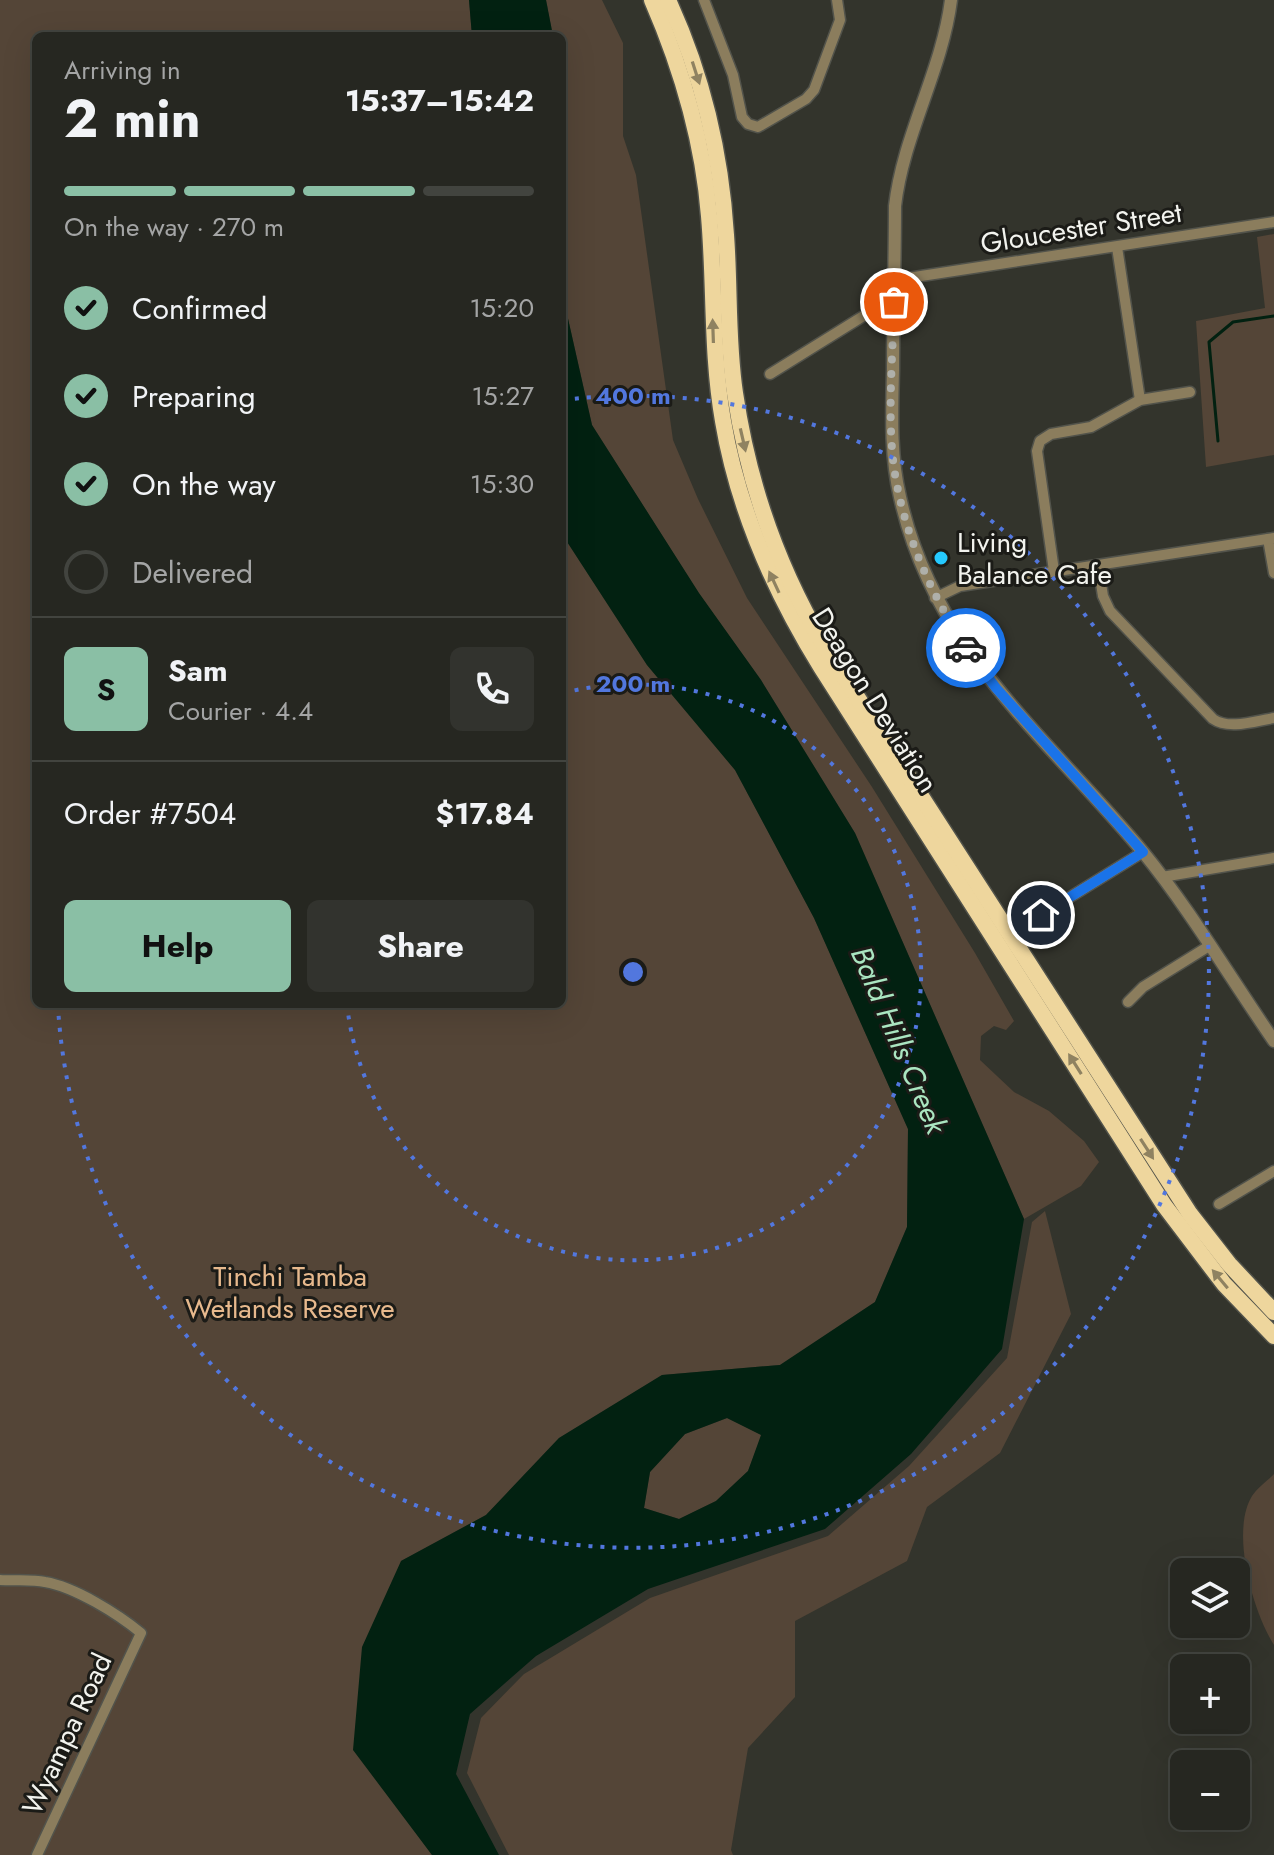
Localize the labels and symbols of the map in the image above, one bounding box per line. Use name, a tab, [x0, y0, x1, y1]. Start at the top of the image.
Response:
one-way arrow	[691, 61, 703, 85]
street label: Gloucester Street	[977, 192, 1185, 264]
pin	[860, 268, 928, 336]
one-way arrow	[707, 318, 720, 344]
text: 400 m	[595, 378, 671, 413]
one-way arrow	[737, 428, 750, 453]
place label: Living Balance Cafe	[957, 522, 1112, 595]
marker: Living Balance Cafe	[932, 549, 950, 567]
one-way arrow	[767, 571, 781, 594]
street label: Deagon Deviation	[802, 600, 948, 800]
courier	[926, 608, 1006, 688]
text: 200 m	[596, 666, 670, 701]
pin	[1007, 881, 1075, 949]
water label: Bald Hills Creek	[840, 940, 958, 1142]
centre of rings	[619, 958, 647, 986]
one-way arrow	[1069, 1053, 1083, 1075]
one-way arrow	[1140, 1138, 1154, 1160]
park label: Tinchi Tamba Wetlands Reserve	[185, 1256, 395, 1329]
one-way arrow	[1212, 1270, 1229, 1290]
street label: Wyampa Road	[12, 1647, 122, 1821]

